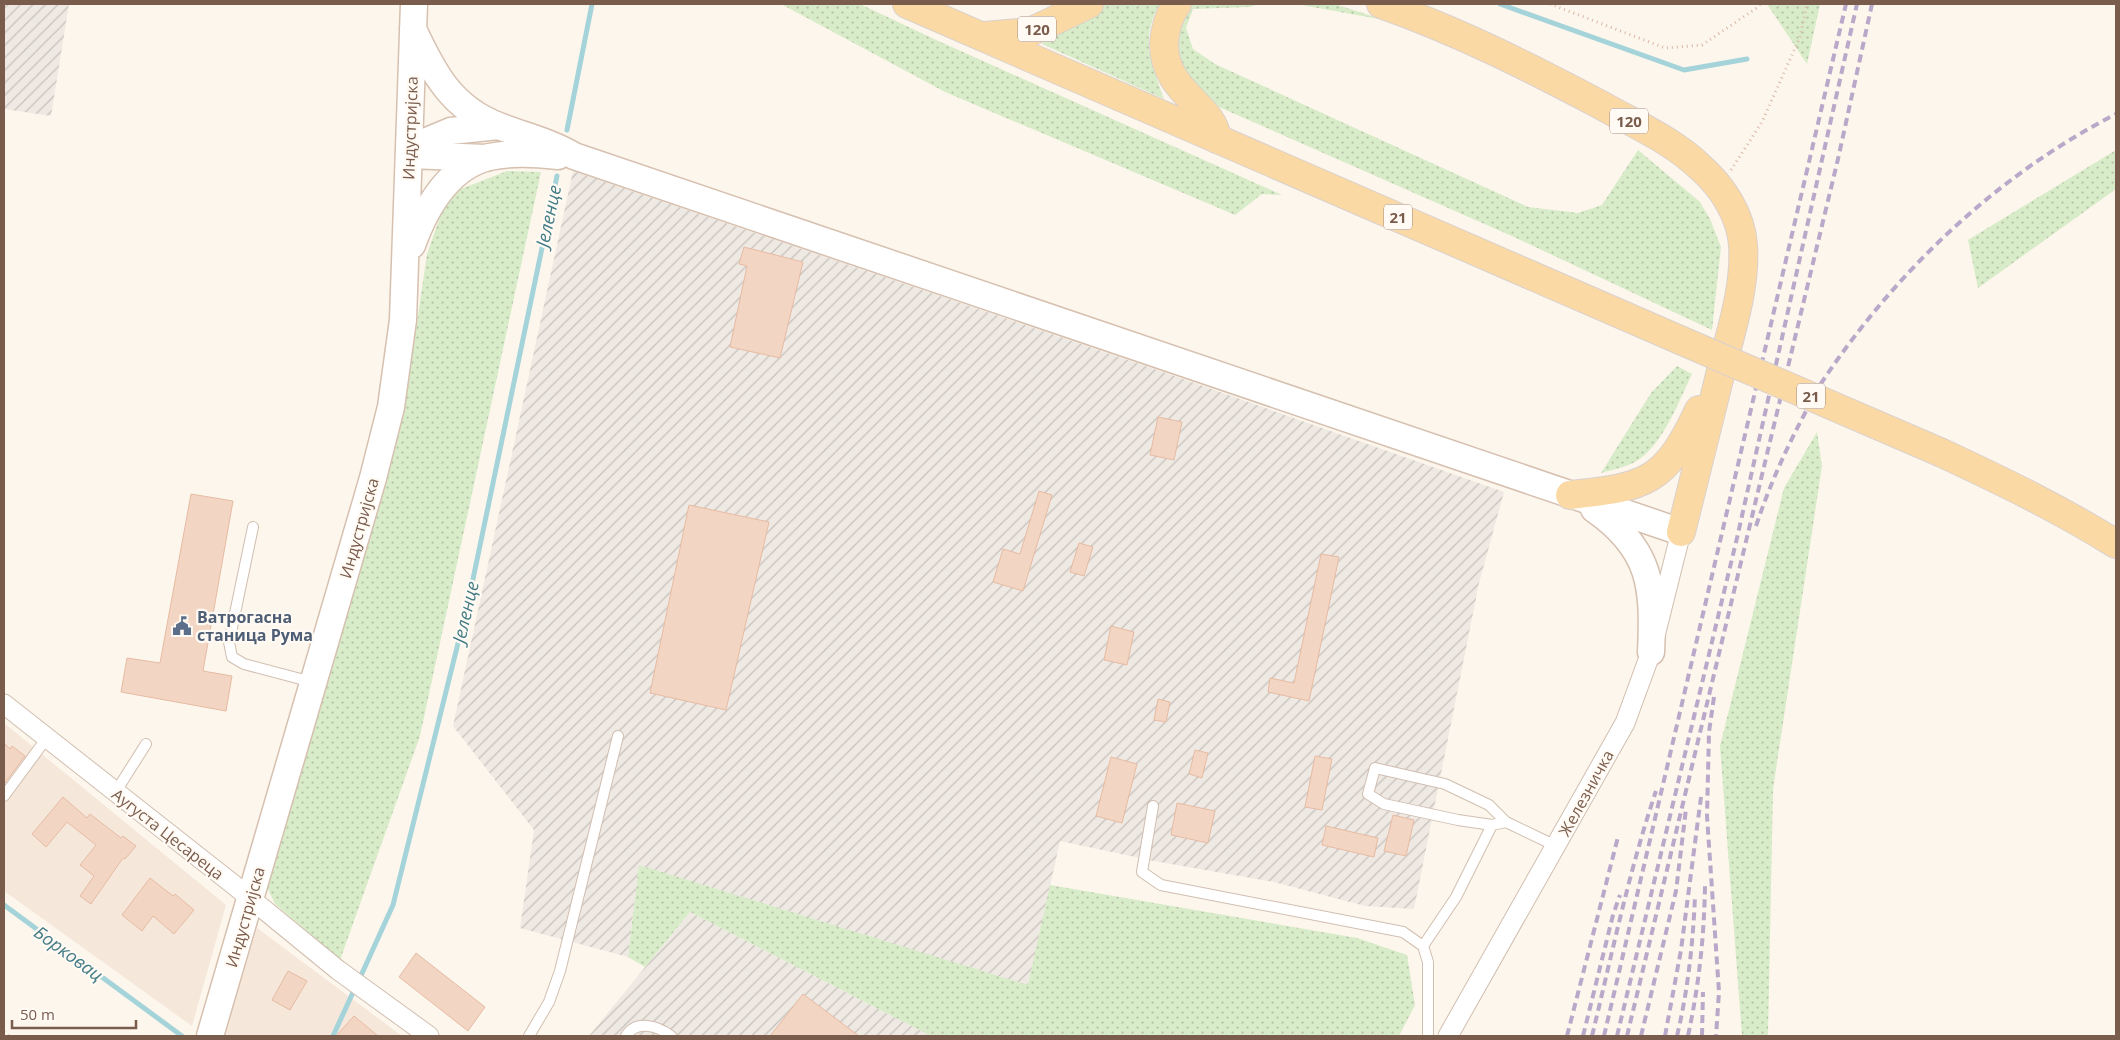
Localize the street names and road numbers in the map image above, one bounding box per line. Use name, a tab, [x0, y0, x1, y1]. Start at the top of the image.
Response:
road number: 120	[1018, 16, 1056, 42]
street label: Индустријска	[397, 76, 423, 180]
road number: 120	[1610, 108, 1648, 134]
road number: 21	[1384, 204, 1412, 230]
road number: 21	[1797, 384, 1825, 408]
street label: Индустријска	[334, 475, 384, 581]
street label: Железничка	[1553, 746, 1619, 840]
street label: Аугуста Цесареца	[108, 783, 228, 885]
street label: Индустријска	[220, 864, 270, 970]

